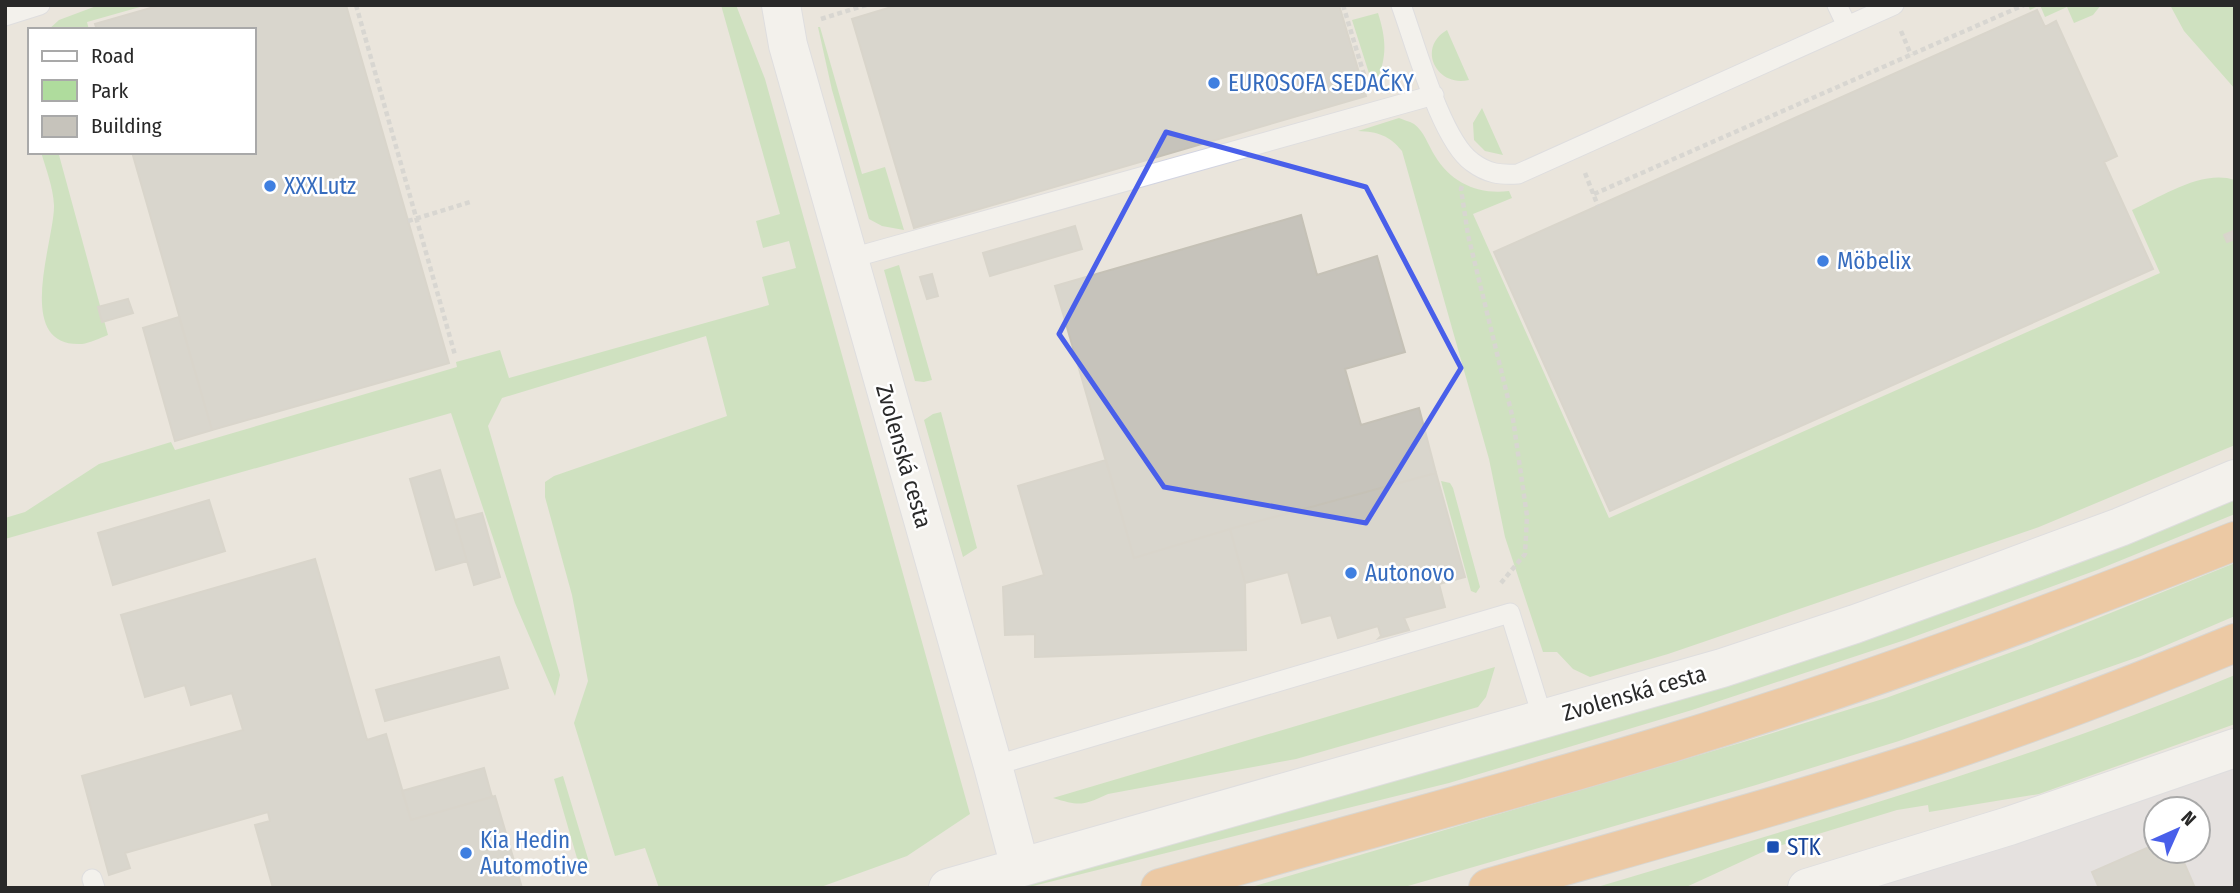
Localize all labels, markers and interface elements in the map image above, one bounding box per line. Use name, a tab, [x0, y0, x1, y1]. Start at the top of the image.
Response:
legend	[28, 28, 256, 154]
text: Road	[91, 43, 135, 69]
place label: EUROSOFA SEDAČKY	[1228, 68, 1414, 97]
marker: EUROSOFA SEDAČKY	[1206, 75, 1222, 91]
text: Park	[91, 78, 129, 104]
text: Building	[91, 113, 162, 139]
place label: XXXLutz	[284, 172, 356, 200]
marker: XXXLutz	[262, 178, 278, 194]
place label: Möbelix	[1837, 247, 1911, 275]
marker: Möbelix	[1815, 253, 1831, 269]
street label: Zvolenská cesta	[870, 381, 938, 531]
place label: Autonovo	[1365, 559, 1455, 587]
marker: Autonovo	[1343, 565, 1359, 581]
street label: Zvolenská cesta	[1559, 659, 1709, 727]
north arrow	[2142, 795, 2212, 865]
text: N	[2177, 806, 2201, 830]
place label: Kia Hedin Automotive	[480, 826, 588, 880]
place label: STK	[1787, 833, 1822, 861]
marker: STK	[1765, 839, 1781, 855]
marker: Kia Hedin Automotive	[458, 845, 474, 861]

